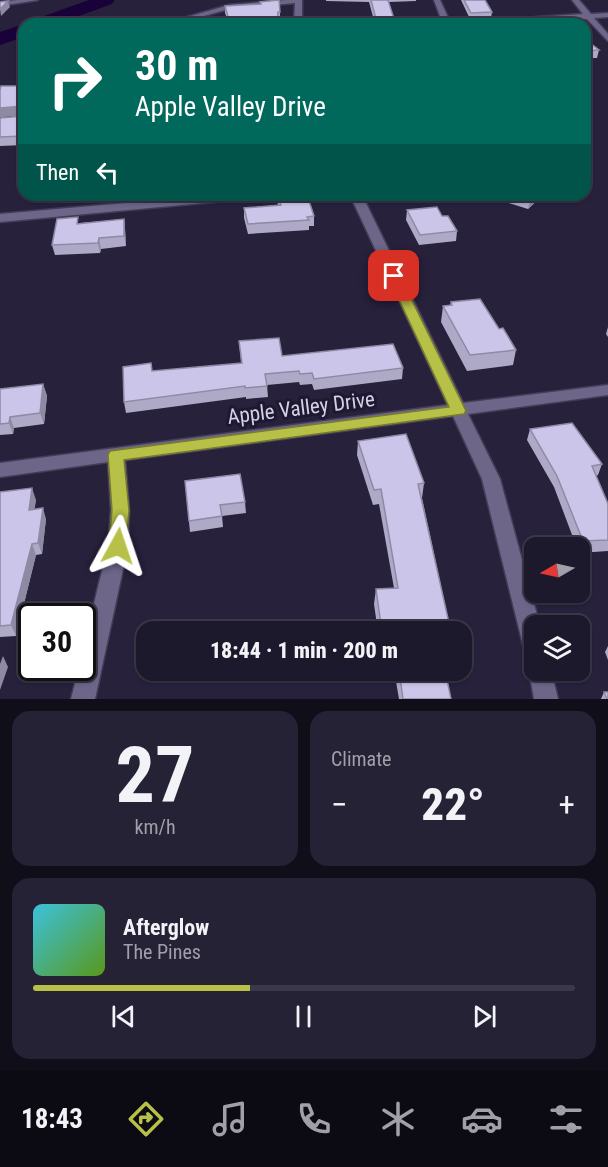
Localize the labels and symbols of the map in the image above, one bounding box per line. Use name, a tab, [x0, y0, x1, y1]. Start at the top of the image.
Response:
pin	[368, 250, 419, 301]
street label: Apple Valley Drive	[226, 387, 376, 429]
position arrow	[86, 514, 150, 578]
north arrow	[524, 537, 590, 603]
speed limit sign: 30	[18, 603, 96, 681]

